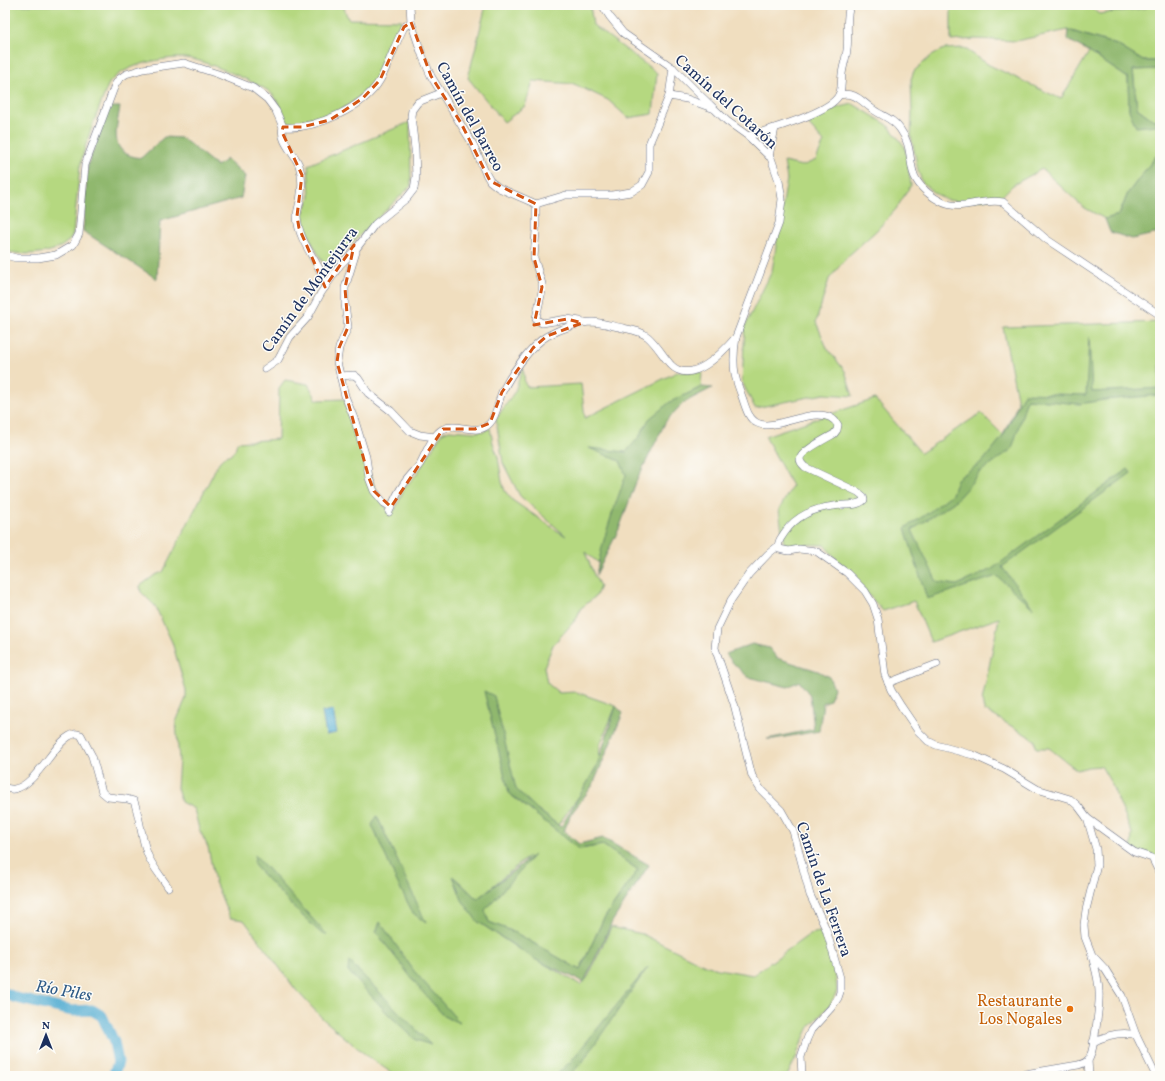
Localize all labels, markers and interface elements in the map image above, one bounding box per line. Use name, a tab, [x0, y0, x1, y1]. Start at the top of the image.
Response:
street label: Camín del Cotarón	[669, 50, 782, 155]
street label: Camín del Barreo	[430, 58, 508, 176]
street label: Camín de Montejurra	[257, 223, 364, 358]
street label: Camín de La Ferrera	[790, 819, 857, 960]
water label: Río Piles	[34, 975, 94, 1008]
place label: Restaurante Los Nogales	[977, 991, 1062, 1031]
marker: Restaurante Los Nogales	[1065, 1004, 1075, 1014]
north arrow	[26, 1015, 66, 1055]
text: N	[42, 1019, 50, 1034]

